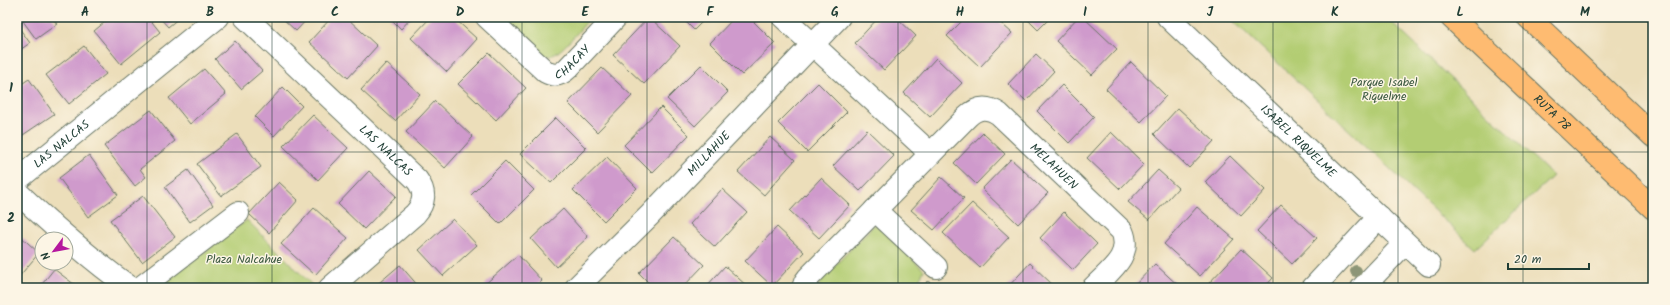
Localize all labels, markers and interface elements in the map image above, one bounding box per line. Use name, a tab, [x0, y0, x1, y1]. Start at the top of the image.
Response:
text: A	[81, 2, 89, 23]
text: B	[206, 2, 214, 23]
text: C	[331, 2, 339, 23]
text: D	[456, 2, 465, 23]
text: E	[581, 2, 589, 23]
text: F	[706, 2, 714, 23]
text: G	[831, 2, 839, 23]
text: H	[956, 2, 965, 23]
text: I	[1083, 2, 1087, 23]
text: J	[1207, 2, 1214, 23]
text: K	[1331, 2, 1339, 23]
text: L	[1456, 2, 1464, 23]
text: M	[1580, 2, 1590, 23]
street label: CHACAY	[553, 40, 596, 85]
park label: Parque Isabel Riquelme	[1351, 73, 1418, 106]
text: 1	[9, 78, 13, 99]
street label: RUTA 78	[1529, 90, 1575, 136]
street label: ISABEL RIQUELME	[1256, 100, 1341, 183]
street label: LAS NALCAS	[29, 115, 94, 173]
street label: LAS NALCAS	[354, 121, 417, 181]
street label: MILLAHUE	[683, 126, 736, 181]
street label: MELAHUEN	[1025, 139, 1082, 194]
text: 2	[7, 208, 15, 229]
north arrow	[34, 231, 74, 271]
scale bar	[1508, 245, 1589, 271]
text: N	[37, 248, 56, 263]
park label: Plaza Nalcahue	[206, 250, 283, 269]
text: 20 m	[1514, 250, 1542, 269]

